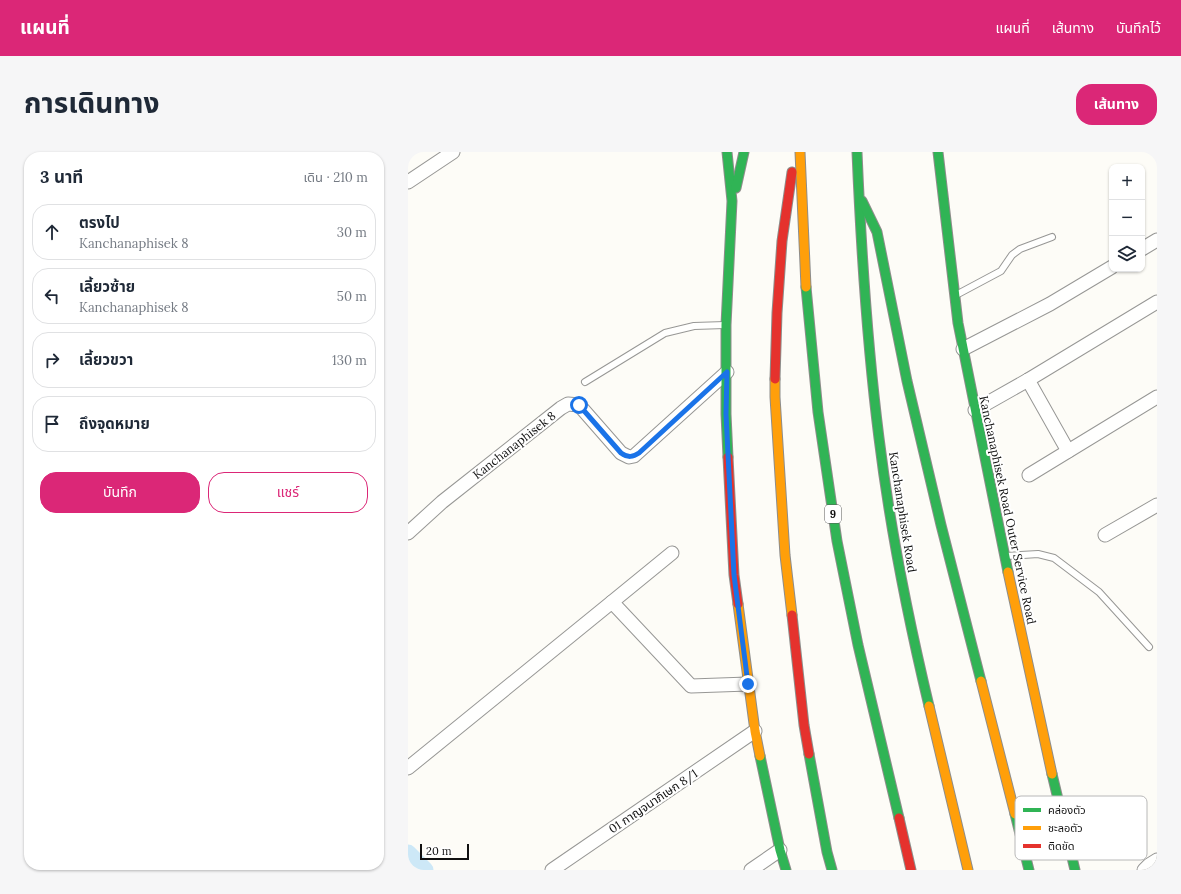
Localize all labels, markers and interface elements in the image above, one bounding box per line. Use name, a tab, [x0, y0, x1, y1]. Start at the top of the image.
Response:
text: แผนที่	[20, 15, 70, 39]
text: แผนที่	[996, 19, 1030, 37]
text: เส้นทาง	[1052, 19, 1094, 37]
text: บันทึกไว้	[1116, 19, 1161, 37]
button: เส้นทาง	[1076, 84, 1157, 125]
text: การเดินทาง	[24, 85, 159, 121]
map controls	[1109, 164, 1145, 272]
button: +	[1109, 164, 1145, 200]
text: 3 นาที	[40, 166, 83, 188]
text: เดิน · 210 m	[303, 169, 368, 186]
button: −	[1109, 200, 1145, 236]
text: ตรงไป	[79, 213, 120, 232]
icon: ahead	[41, 221, 63, 243]
text: 30 m	[337, 224, 367, 241]
text: Kanchanaphisek 8	[79, 235, 188, 252]
button: layers	[1109, 236, 1145, 272]
text: เลี้ยวซ้าย	[79, 277, 135, 296]
icon: left	[41, 285, 63, 307]
text: 50 m	[337, 288, 367, 305]
text: Kanchanaphisek 8	[79, 299, 188, 316]
icon: right	[41, 349, 63, 371]
text: เลี้ยวขวา	[79, 350, 133, 369]
text: 130 m	[332, 352, 367, 369]
street label: Kanchanaphisek Road Outer Service Road	[976, 394, 1040, 626]
route start	[570, 396, 588, 414]
street label: Kanchanaphisek 8	[470, 408, 559, 482]
icon: arrive	[41, 413, 63, 435]
text: ถึงจุดหมาย	[79, 414, 150, 433]
street label: Kanchanaphisek Road	[886, 451, 920, 573]
button: บันทึก	[40, 472, 200, 513]
button: แชร์	[208, 472, 368, 513]
road number: 9	[825, 505, 841, 523]
route end	[739, 675, 757, 693]
street label: 01 กาญจนาภิเษก 8/1	[606, 766, 701, 837]
legend	[1015, 796, 1147, 860]
text: คล่องตัว	[1048, 803, 1086, 817]
text: ชะลอตัว	[1048, 821, 1083, 835]
text: ติดขัด	[1048, 839, 1075, 853]
scale bar	[420, 842, 469, 861]
text: 20 m	[426, 844, 451, 858]

